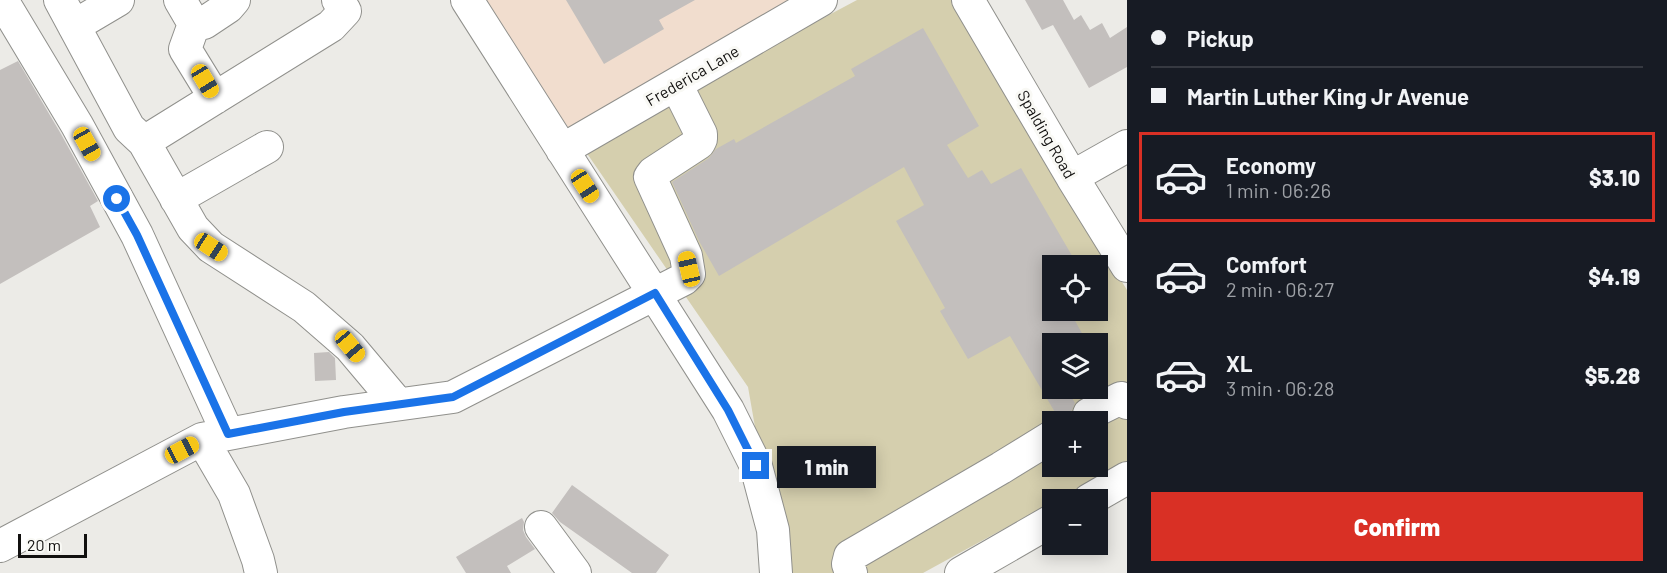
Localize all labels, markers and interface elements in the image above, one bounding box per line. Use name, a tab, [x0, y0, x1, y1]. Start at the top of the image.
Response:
text: Pickup	[1187, 25, 1254, 51]
street label: Frederica Lane	[642, 41, 742, 109]
car	[188, 61, 222, 101]
text: Martin Luther King Jr Avenue	[1187, 83, 1469, 109]
street label: Spalding Road	[1014, 87, 1080, 181]
car	[70, 124, 104, 164]
icon: car	[1154, 150, 1208, 204]
text: Economy	[1226, 152, 1316, 178]
text: $3.10	[1589, 164, 1640, 190]
car	[568, 166, 602, 206]
text: 1 min · 06:26	[1226, 178, 1331, 202]
route start	[103, 185, 130, 212]
car	[191, 230, 231, 264]
car	[676, 249, 702, 289]
icon: car	[1154, 249, 1208, 303]
text: Comfort	[1226, 251, 1307, 277]
map controls	[1042, 255, 1108, 555]
button: locate	[1042, 255, 1108, 321]
text: $4.19	[1588, 263, 1640, 289]
text: 2 min · 06:27	[1226, 277, 1334, 301]
car	[332, 326, 368, 366]
button: layers	[1042, 333, 1108, 399]
icon: car	[1154, 348, 1208, 402]
text: XL	[1226, 350, 1252, 376]
text: $5.28	[1585, 362, 1640, 388]
text: 3 min · 06:28	[1226, 376, 1334, 400]
button: +	[1042, 411, 1108, 477]
car	[162, 434, 202, 466]
callout: 1 min	[777, 445, 876, 487]
route end	[742, 452, 769, 479]
text: 1 min	[805, 455, 848, 479]
button: −	[1042, 489, 1108, 555]
button: Confirm	[1151, 492, 1643, 561]
scale bar	[18, 531, 87, 558]
text: 20 m	[27, 535, 61, 554]

